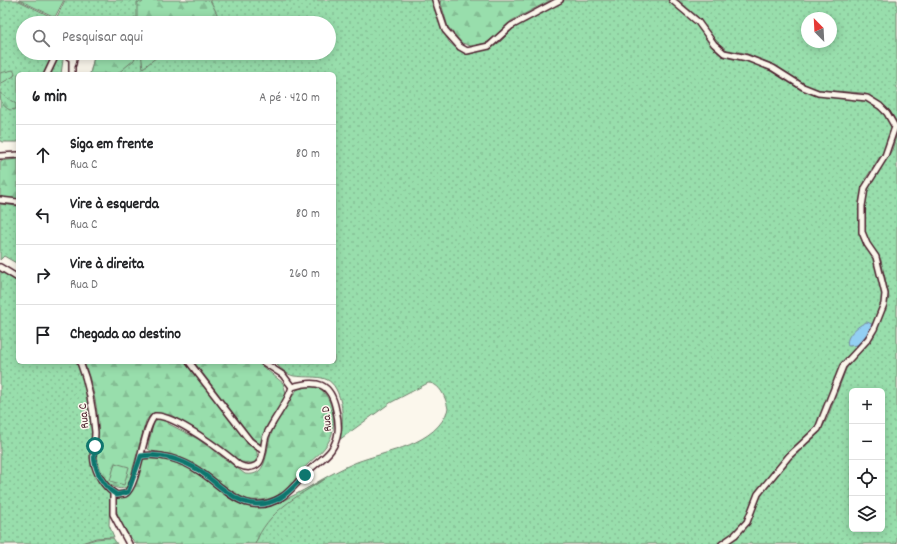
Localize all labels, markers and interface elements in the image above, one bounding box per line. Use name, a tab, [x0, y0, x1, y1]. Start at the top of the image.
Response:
north arrow	[801, 12, 837, 48]
search box	[16, 16, 336, 60]
icon: search	[30, 27, 52, 49]
text: Pesquisar aqui	[62, 27, 143, 49]
text: 6 min	[32, 86, 67, 110]
text: A pé · 420 m	[259, 89, 320, 108]
text: Siga em frente	[70, 134, 153, 156]
icon: ahead	[32, 144, 54, 166]
text: 80 m	[296, 145, 320, 164]
text: Rua C	[70, 156, 97, 175]
text: Vire à esquerda	[70, 194, 159, 216]
icon: left	[32, 204, 54, 226]
text: 80 m	[296, 205, 320, 224]
text: Rua C	[70, 216, 97, 235]
text: Vire à direita	[70, 254, 144, 276]
icon: right	[32, 264, 54, 286]
text: 260 m	[289, 265, 320, 284]
text: Rua D	[70, 276, 98, 295]
icon: arrive	[32, 324, 54, 346]
text: Chegada ao destino	[70, 324, 181, 346]
map controls	[849, 388, 885, 532]
button: +	[849, 388, 885, 424]
street label: Rua C	[75, 402, 94, 429]
street label: Rua D	[318, 405, 337, 432]
button: −	[849, 424, 885, 460]
route start	[86, 437, 104, 455]
button: locate	[849, 460, 885, 496]
route end	[296, 466, 314, 484]
button: layers	[849, 496, 885, 532]

